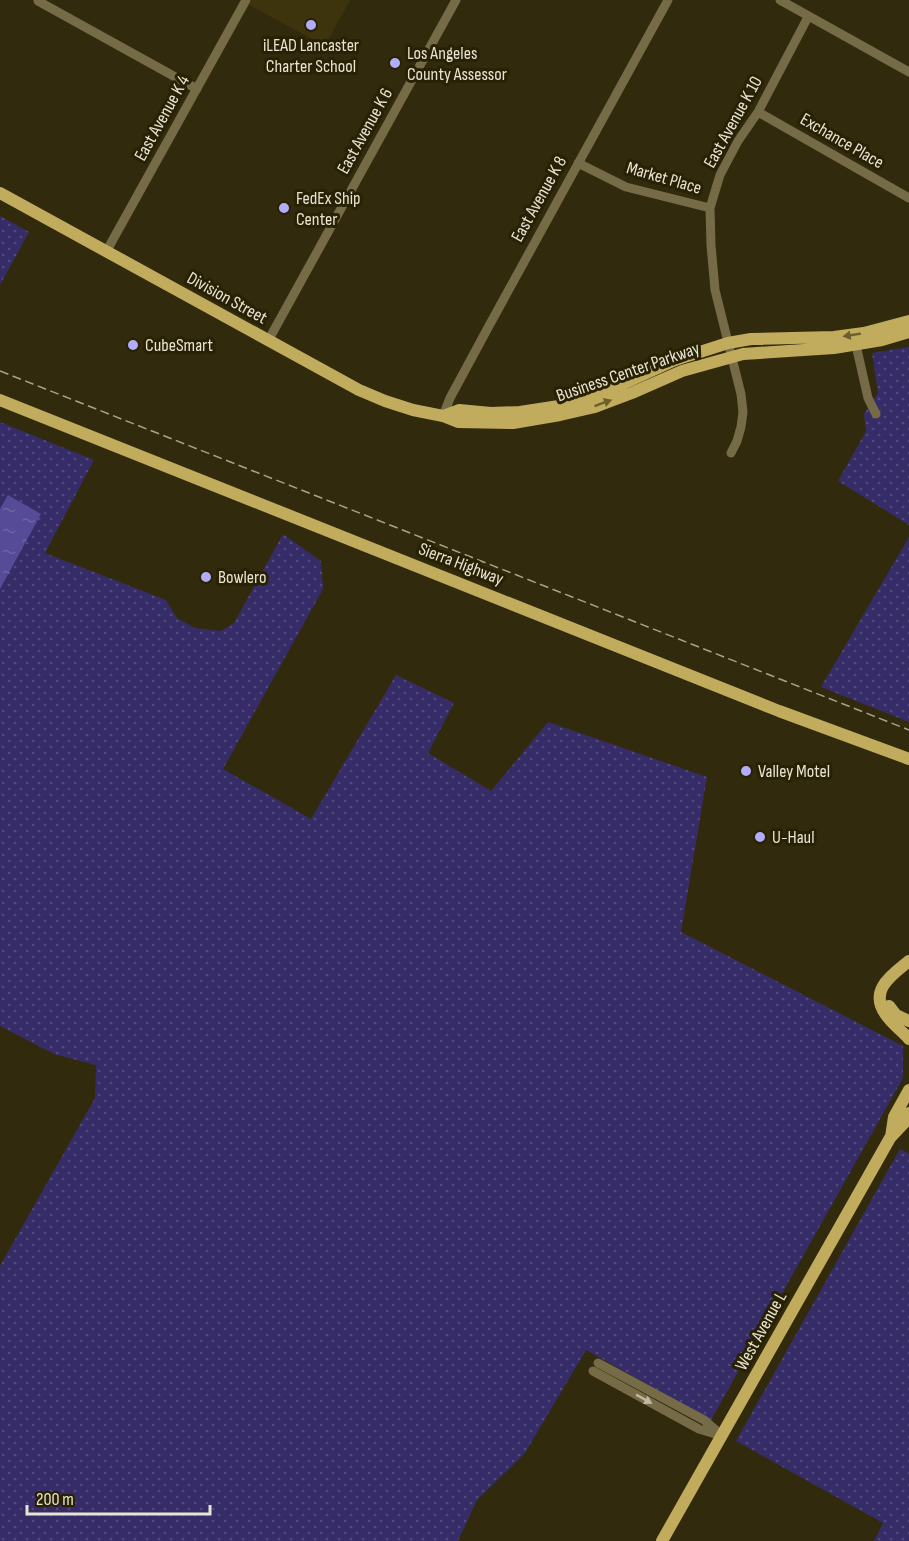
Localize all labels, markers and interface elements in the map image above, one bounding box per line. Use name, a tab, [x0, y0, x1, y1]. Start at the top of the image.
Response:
marker: iLEAD Lancaster Charter School	[304, 18, 318, 32]
place label: iLEAD Lancaster Charter School	[263, 35, 359, 77]
place label: Los Angeles County Assessor	[407, 43, 507, 85]
marker: Los Angeles County Assessor	[388, 56, 402, 70]
street label: East Avenue K 4	[130, 71, 194, 164]
street label: East Avenue K 10	[699, 73, 767, 171]
street label: East Avenue K 6	[333, 84, 397, 178]
street label: Exchance Place	[797, 109, 887, 173]
street label: East Avenue K 8	[507, 152, 571, 246]
street label: Market Place	[624, 157, 704, 199]
place label: FedEx Ship Center	[296, 188, 361, 230]
marker: FedEx Ship Center	[277, 201, 291, 215]
street label: Division Street	[183, 267, 271, 329]
one-way arrow	[843, 330, 862, 339]
place label: CubeSmart	[145, 335, 213, 356]
marker: CubeSmart	[126, 338, 140, 352]
street label: Business Center Parkway	[554, 338, 702, 406]
one-way arrow	[595, 398, 613, 408]
street label: Sierra Highway	[416, 538, 506, 590]
place label: Bowlero	[218, 567, 266, 588]
marker: Bowlero	[199, 570, 213, 584]
place label: Valley Motel	[758, 761, 830, 782]
marker: Valley Motel	[739, 764, 753, 778]
place label: U-Haul	[772, 827, 814, 848]
marker: U-Haul	[753, 830, 767, 844]
street label: West Avenue L	[731, 1288, 791, 1374]
one-way arrow	[636, 1394, 653, 1404]
scale bar	[27, 1478, 210, 1516]
text: 200 m	[36, 1489, 74, 1510]

